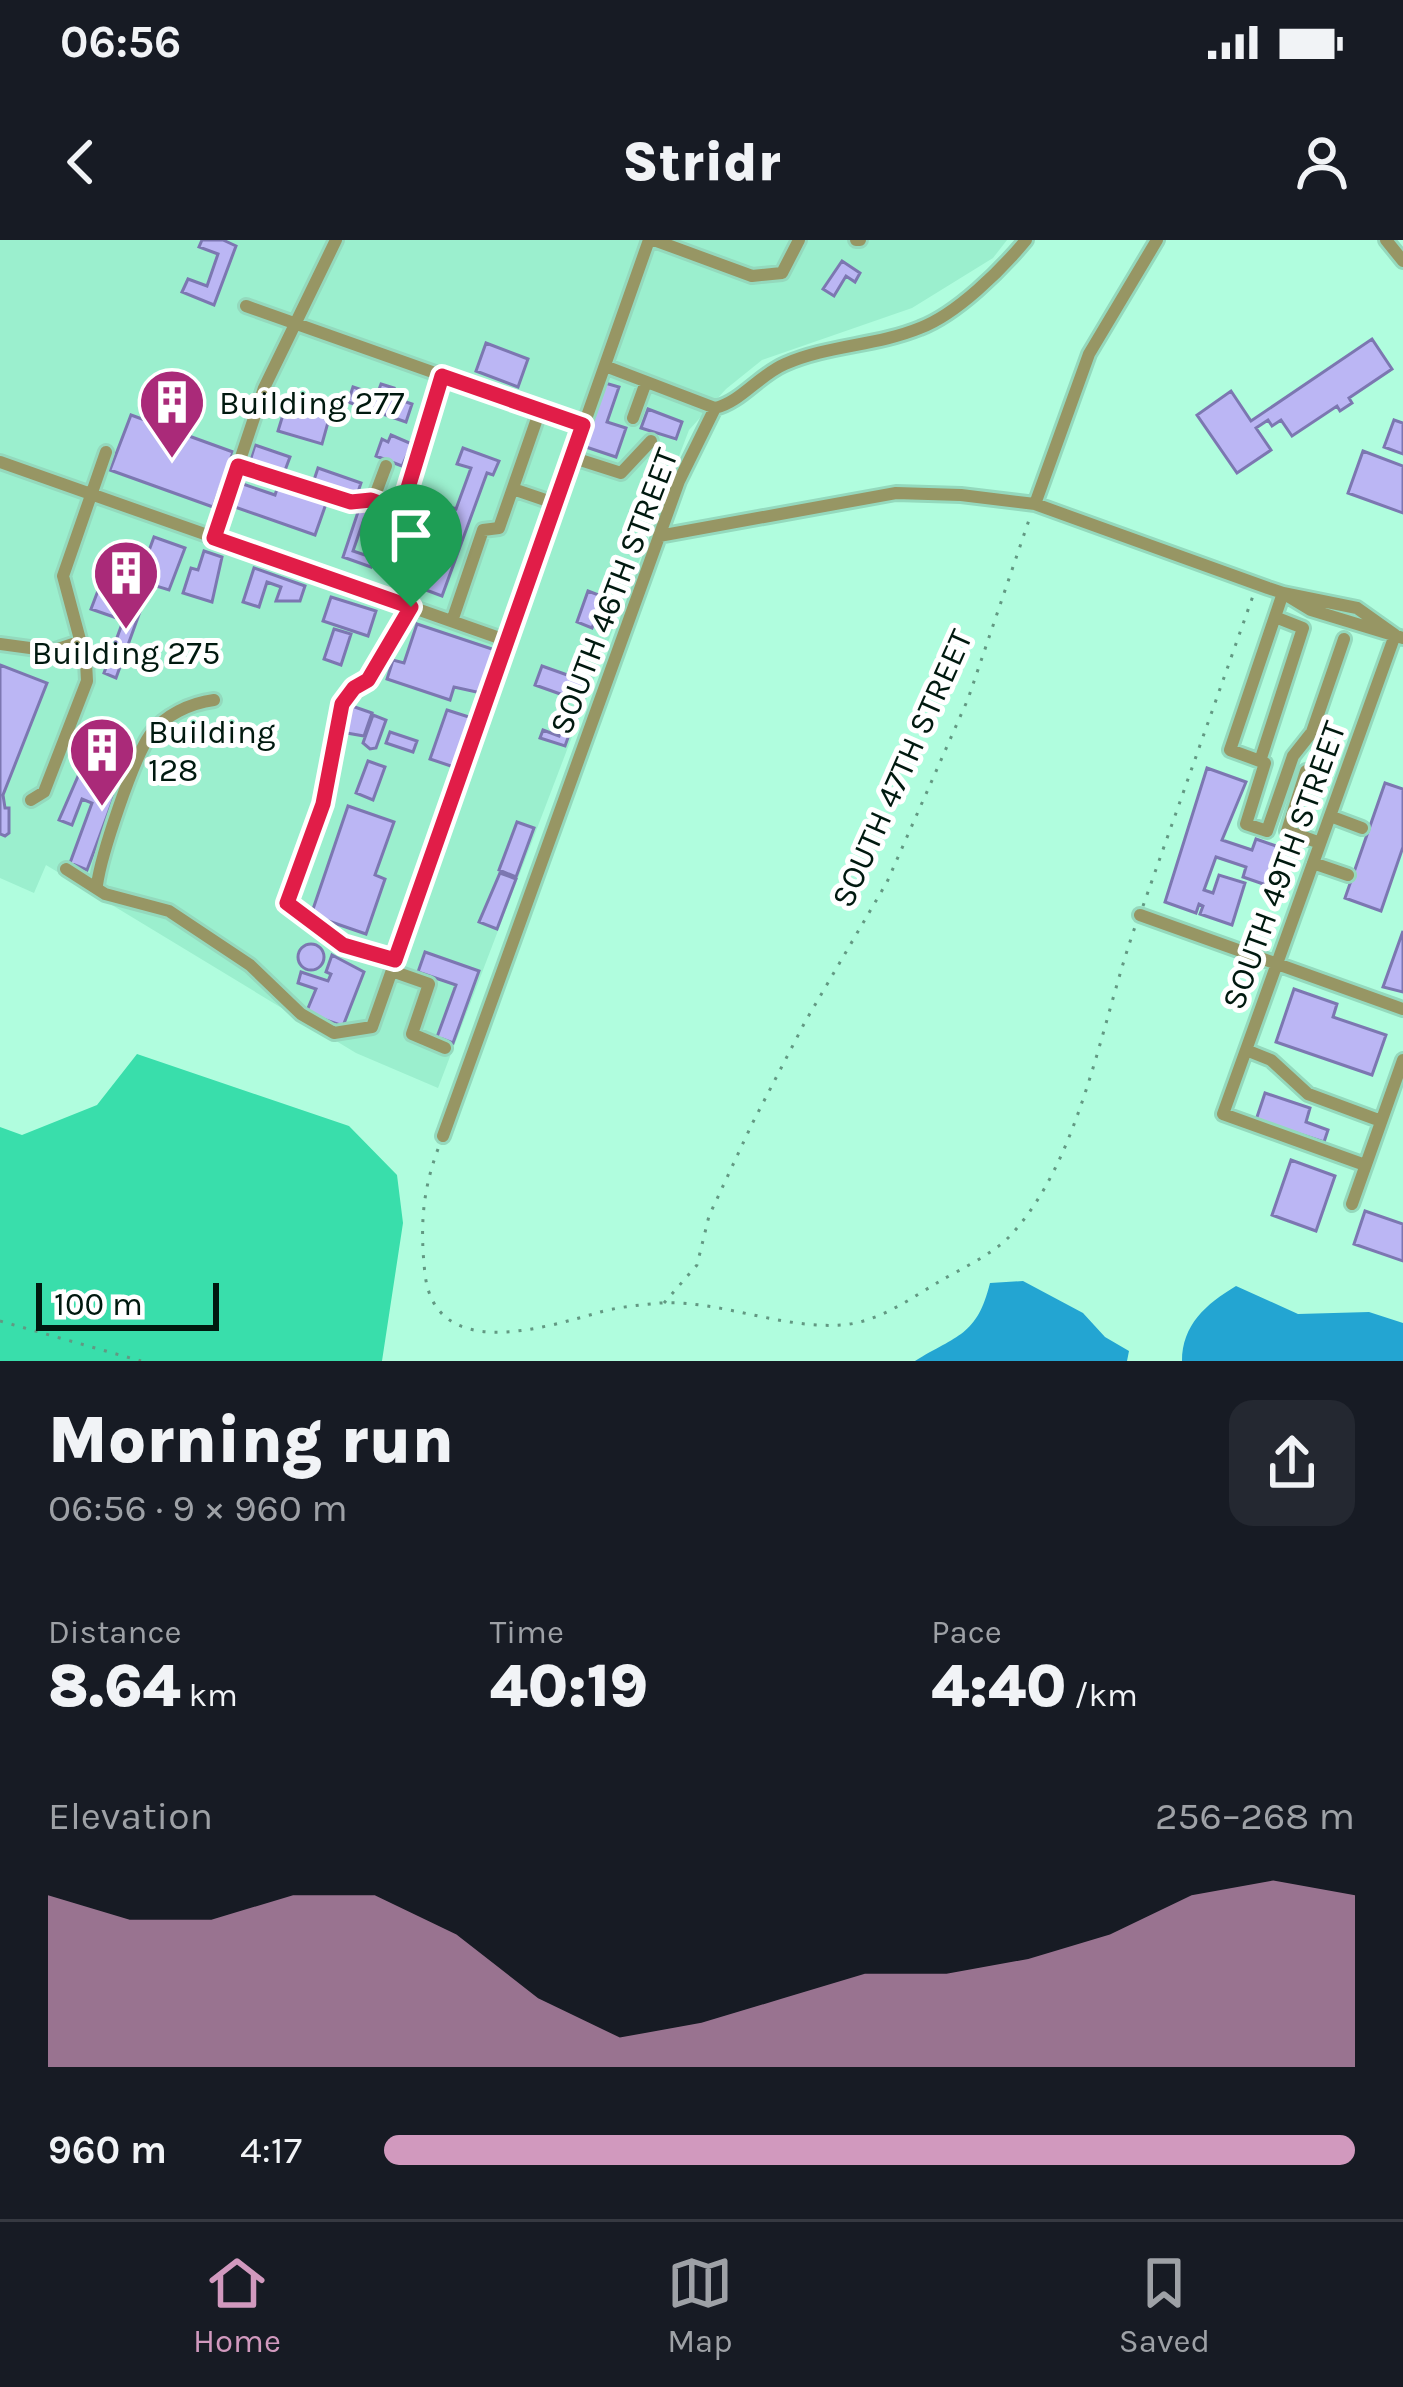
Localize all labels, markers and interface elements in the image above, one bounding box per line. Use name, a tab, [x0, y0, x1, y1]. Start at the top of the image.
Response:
text: 06:56	[60, 16, 181, 68]
icon: back	[48, 129, 114, 195]
icon: person	[1289, 129, 1355, 195]
text: Stridr	[622, 130, 781, 194]
building icon: Building 277	[137, 367, 207, 461]
place label: Building 277	[219, 384, 404, 422]
street label: SOUTH 46TH STREET	[542, 443, 686, 740]
pin	[360, 484, 462, 607]
icon: arrive	[378, 502, 444, 568]
building icon: Building 275	[91, 538, 161, 632]
street label: SOUTH 47TH STREET	[824, 623, 980, 913]
place label: Building 275	[32, 634, 220, 672]
place label: Building 128	[148, 713, 276, 789]
building icon: Building 128	[67, 715, 137, 809]
street label: SOUTH 49TH STREET	[1214, 716, 1354, 1014]
scale bar	[36, 1277, 219, 1330]
text: 100 m	[54, 1285, 143, 1323]
button: share	[1229, 1400, 1355, 1526]
text: Morning run	[48, 1401, 454, 1479]
text: 06:56 · 9 × 960 m	[48, 1485, 348, 1531]
text: Distance	[48, 1613, 181, 1651]
text: Time	[490, 1613, 564, 1651]
text: Pace	[931, 1613, 1002, 1651]
text: 8.64	[48, 1651, 181, 1721]
text: 40:19	[490, 1651, 648, 1721]
text: 4:40	[931, 1651, 1066, 1721]
text: km	[181, 1676, 238, 1714]
text: /km	[1066, 1676, 1138, 1714]
text: Elevation	[48, 1793, 213, 1839]
text: 256–268 m	[1155, 1793, 1355, 1839]
text: 960 m	[48, 2127, 167, 2173]
text: 4:17	[240, 2127, 302, 2173]
tab: Home	[193, 2250, 281, 2360]
tab: Map	[667, 2250, 733, 2360]
tab: Saved	[1119, 2250, 1210, 2360]

